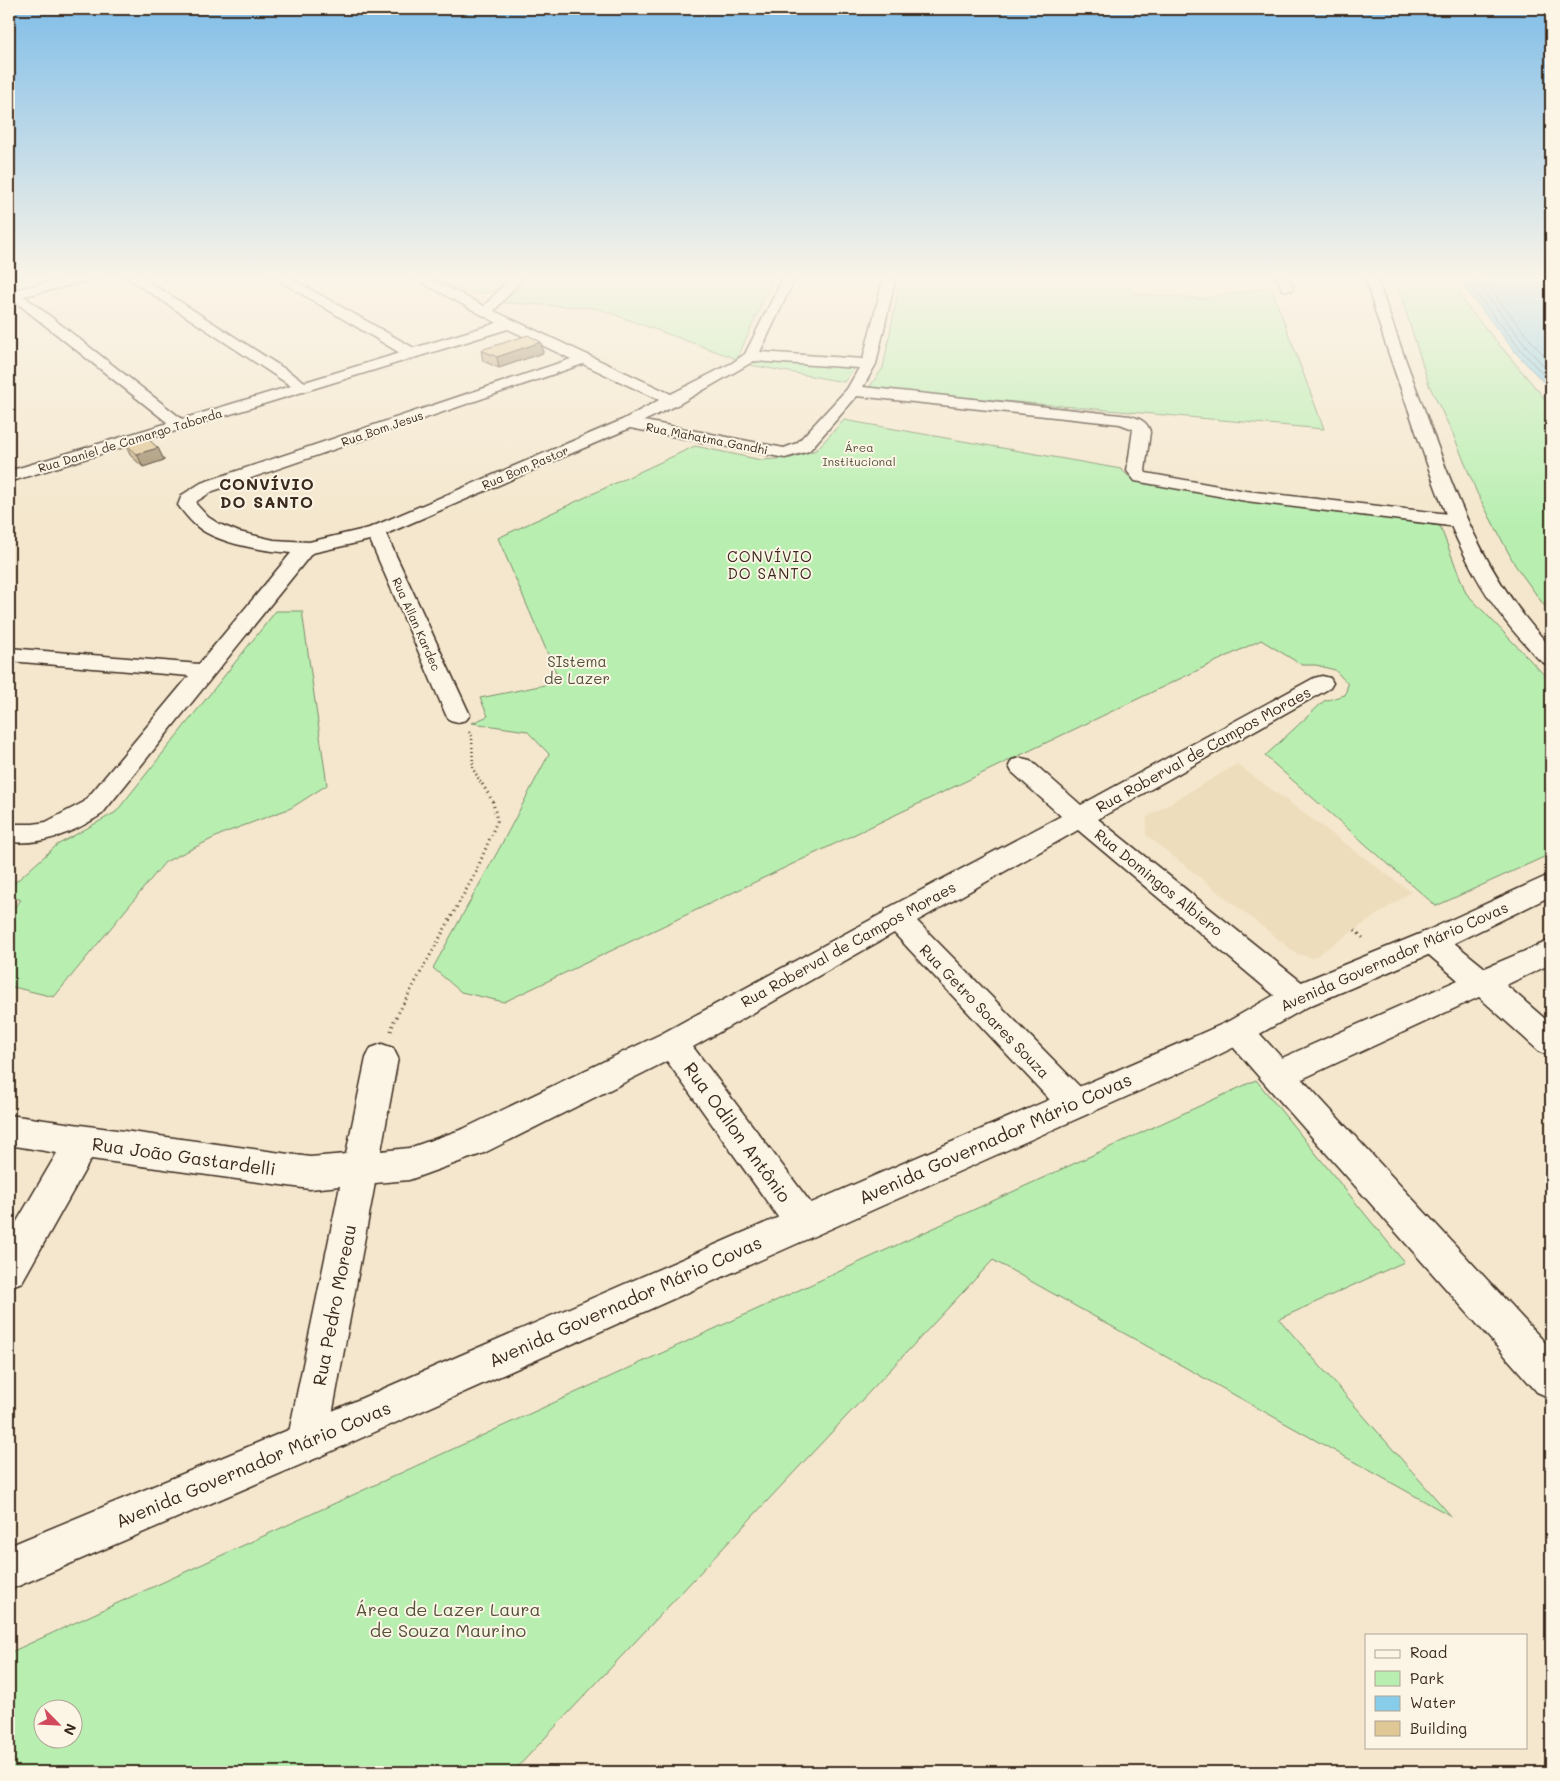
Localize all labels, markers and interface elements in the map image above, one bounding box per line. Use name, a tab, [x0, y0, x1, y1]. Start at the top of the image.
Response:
street label: Rua Daniel de Camargo Taborda	[36, 404, 224, 476]
street label: Rua Bom Jesus	[339, 406, 425, 450]
street label: Rua Mahatma Gandhi	[645, 418, 769, 458]
park label: Área Institucional	[822, 439, 896, 469]
street label: Rua Bom Pastor	[479, 442, 571, 492]
district label: CONVÍVIO DO SANTO	[219, 473, 315, 512]
district label: CONVÍVIO DO SANTO	[727, 546, 813, 583]
street label: Rua Allan Kardec	[389, 575, 445, 673]
park label: SIstema de Lazer	[544, 651, 610, 688]
street label: Rua Roberval de Campos Moraes	[1092, 681, 1314, 817]
street label: Rua Domingos Albiero	[1091, 824, 1227, 940]
street label: Rua Roberval de Campos Moraes	[737, 876, 959, 1012]
street label: Avenida Governador Mário Covas	[1277, 897, 1511, 1015]
street label: Rua Getro Soares Souza	[916, 940, 1054, 1082]
street label: Rua Odilon Antônio	[679, 1057, 797, 1207]
street label: Avenida Governador Mário Covas	[855, 1067, 1135, 1209]
street label: Rua João Gastardelli	[91, 1131, 277, 1181]
street label: Rua Pedro Moreau	[307, 1222, 361, 1388]
street label: Avenida Governador Mário Covas	[485, 1230, 765, 1372]
street label: Avenida Governador Mário Covas	[112, 1395, 394, 1533]
park label: Área de Lazer Laura de Souza Maurino	[355, 1597, 541, 1642]
legend	[1365, 1634, 1528, 1748]
text: Road	[1410, 1642, 1447, 1662]
text: Park	[1410, 1668, 1444, 1688]
text: Water	[1410, 1692, 1456, 1712]
north arrow	[32, 1698, 82, 1748]
text: Building	[1410, 1718, 1467, 1738]
text: N	[59, 1721, 81, 1738]

